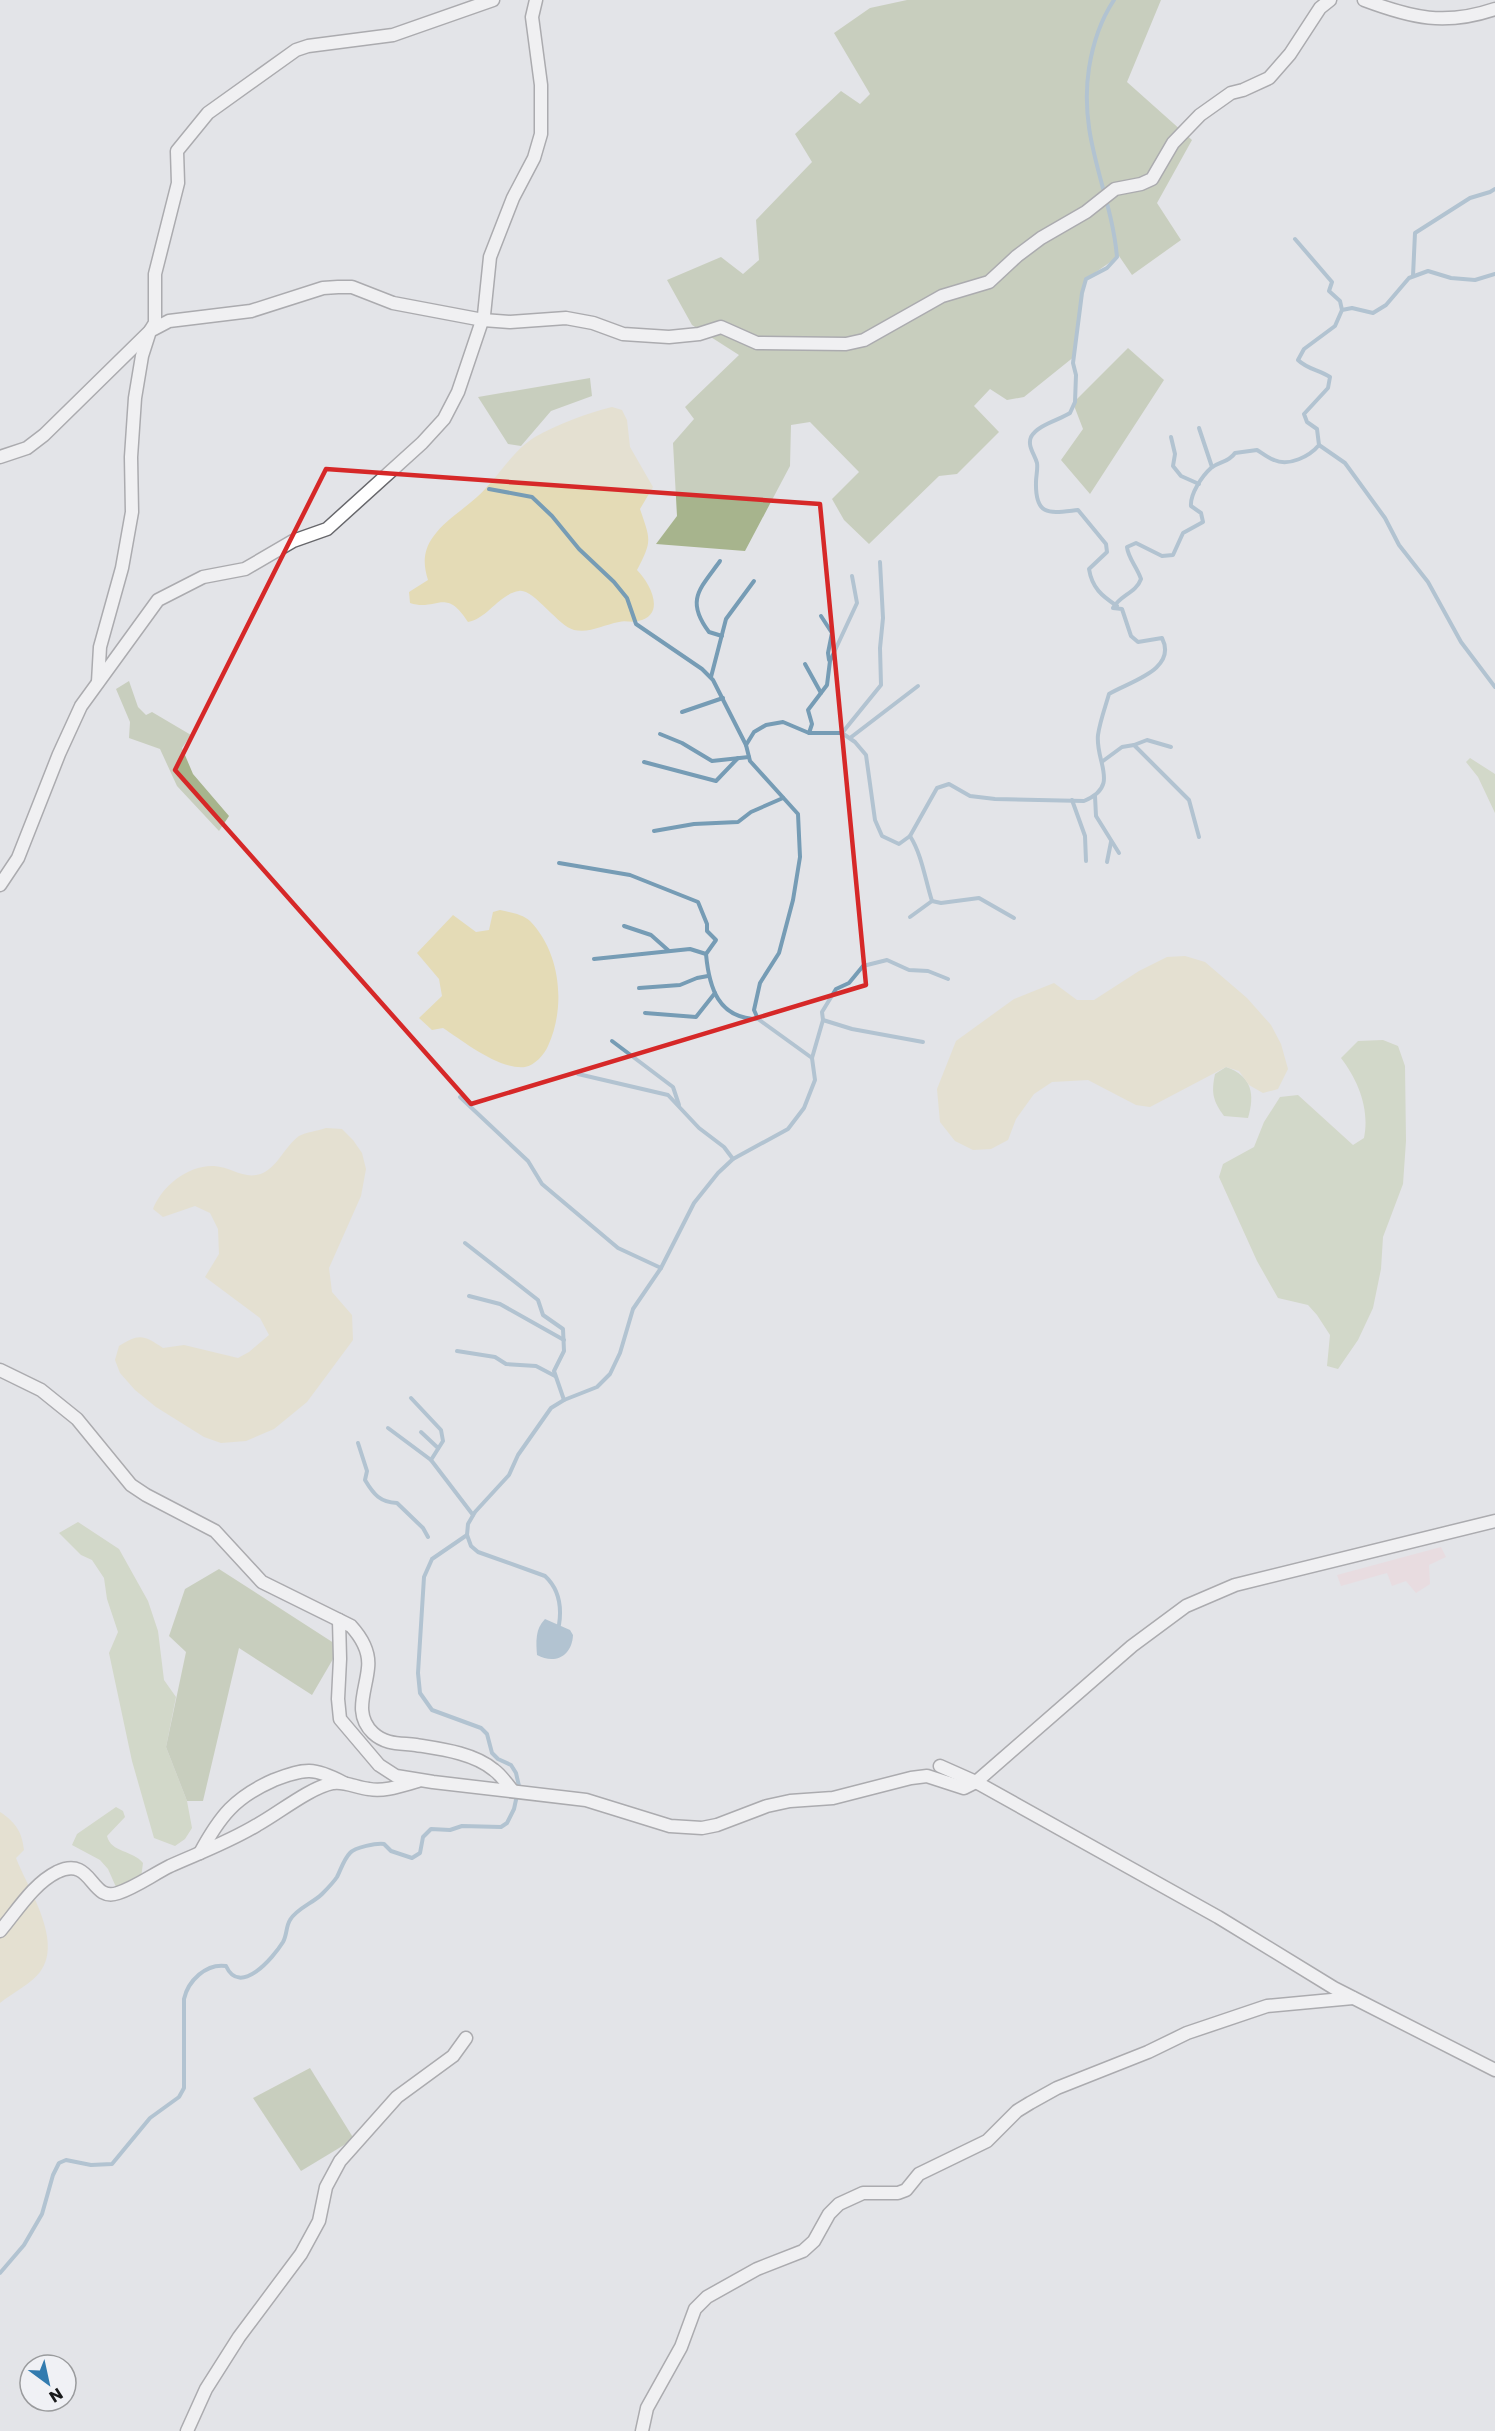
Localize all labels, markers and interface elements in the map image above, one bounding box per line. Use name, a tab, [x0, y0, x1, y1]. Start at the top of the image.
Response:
north arrow	[18, 2353, 78, 2413]
text: N	[45, 2382, 67, 2408]

